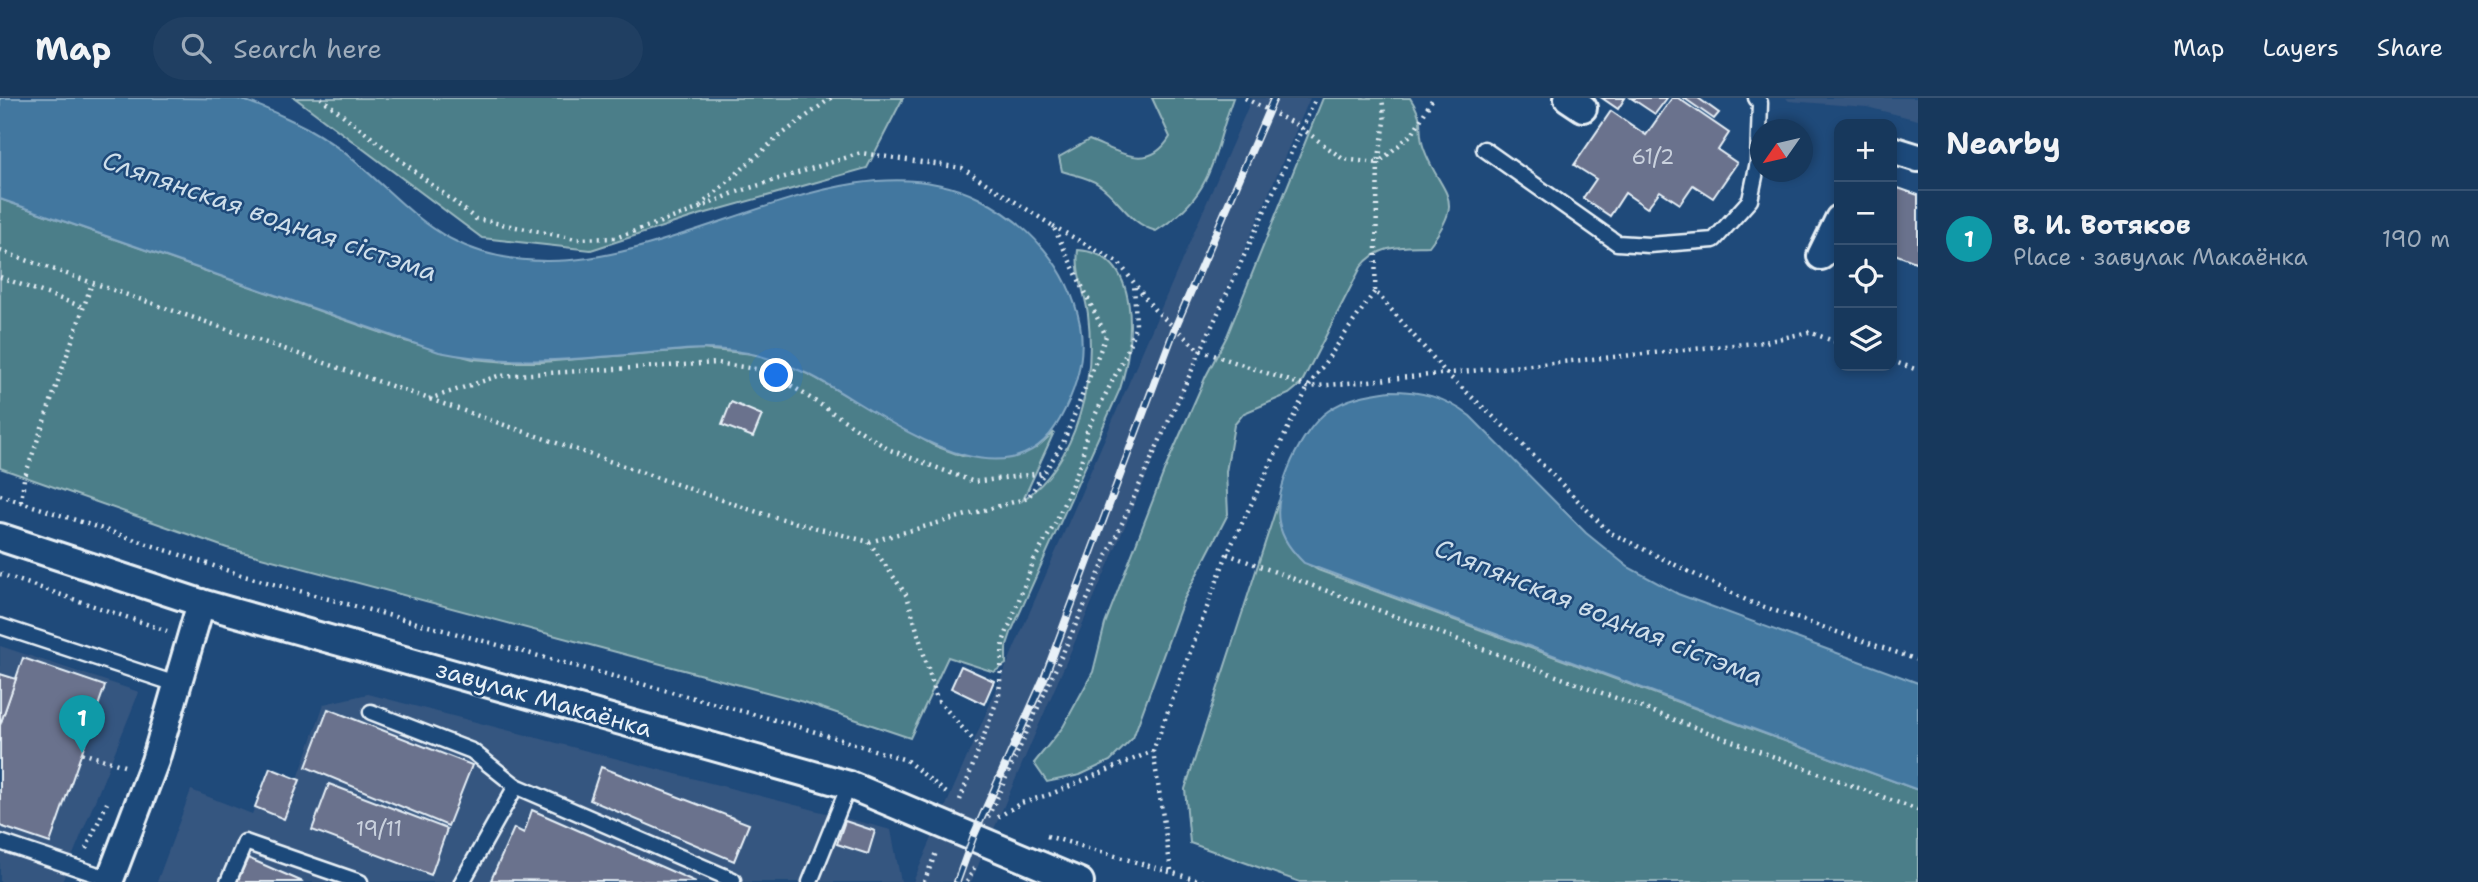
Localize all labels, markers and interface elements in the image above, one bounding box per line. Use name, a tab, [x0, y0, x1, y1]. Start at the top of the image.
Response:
search box	[153, 17, 643, 80]
text: Map	[35, 26, 111, 71]
icon: search	[177, 29, 215, 67]
text: Search here	[233, 31, 382, 66]
text: Map	[2173, 32, 2224, 64]
text: Layers	[2262, 32, 2339, 64]
text: Share	[2377, 32, 2443, 64]
north arrow	[1750, 119, 1813, 182]
map controls	[1834, 119, 1897, 371]
button: +	[1834, 119, 1897, 182]
text: Nearby	[1946, 123, 2061, 164]
water label: Сляпянская водная сістэма	[98, 142, 442, 289]
house number: 61/2	[1631, 143, 1675, 171]
button: −	[1834, 182, 1897, 245]
text: В. И. Вотяков	[2013, 207, 2190, 242]
text: 1	[1964, 224, 1974, 254]
text: 190 m	[2382, 224, 2450, 254]
text: Place · завулак Макаёнка	[2013, 242, 2308, 272]
button: locate	[1834, 245, 1897, 308]
button: layers	[1834, 308, 1897, 371]
your location	[759, 358, 793, 392]
water label: Сляпянская водная сістэма	[1430, 529, 1769, 694]
street label: завулак Макаёнка	[432, 653, 656, 745]
pin: 1	[59, 695, 105, 753]
house number: 19/11	[356, 815, 402, 843]

